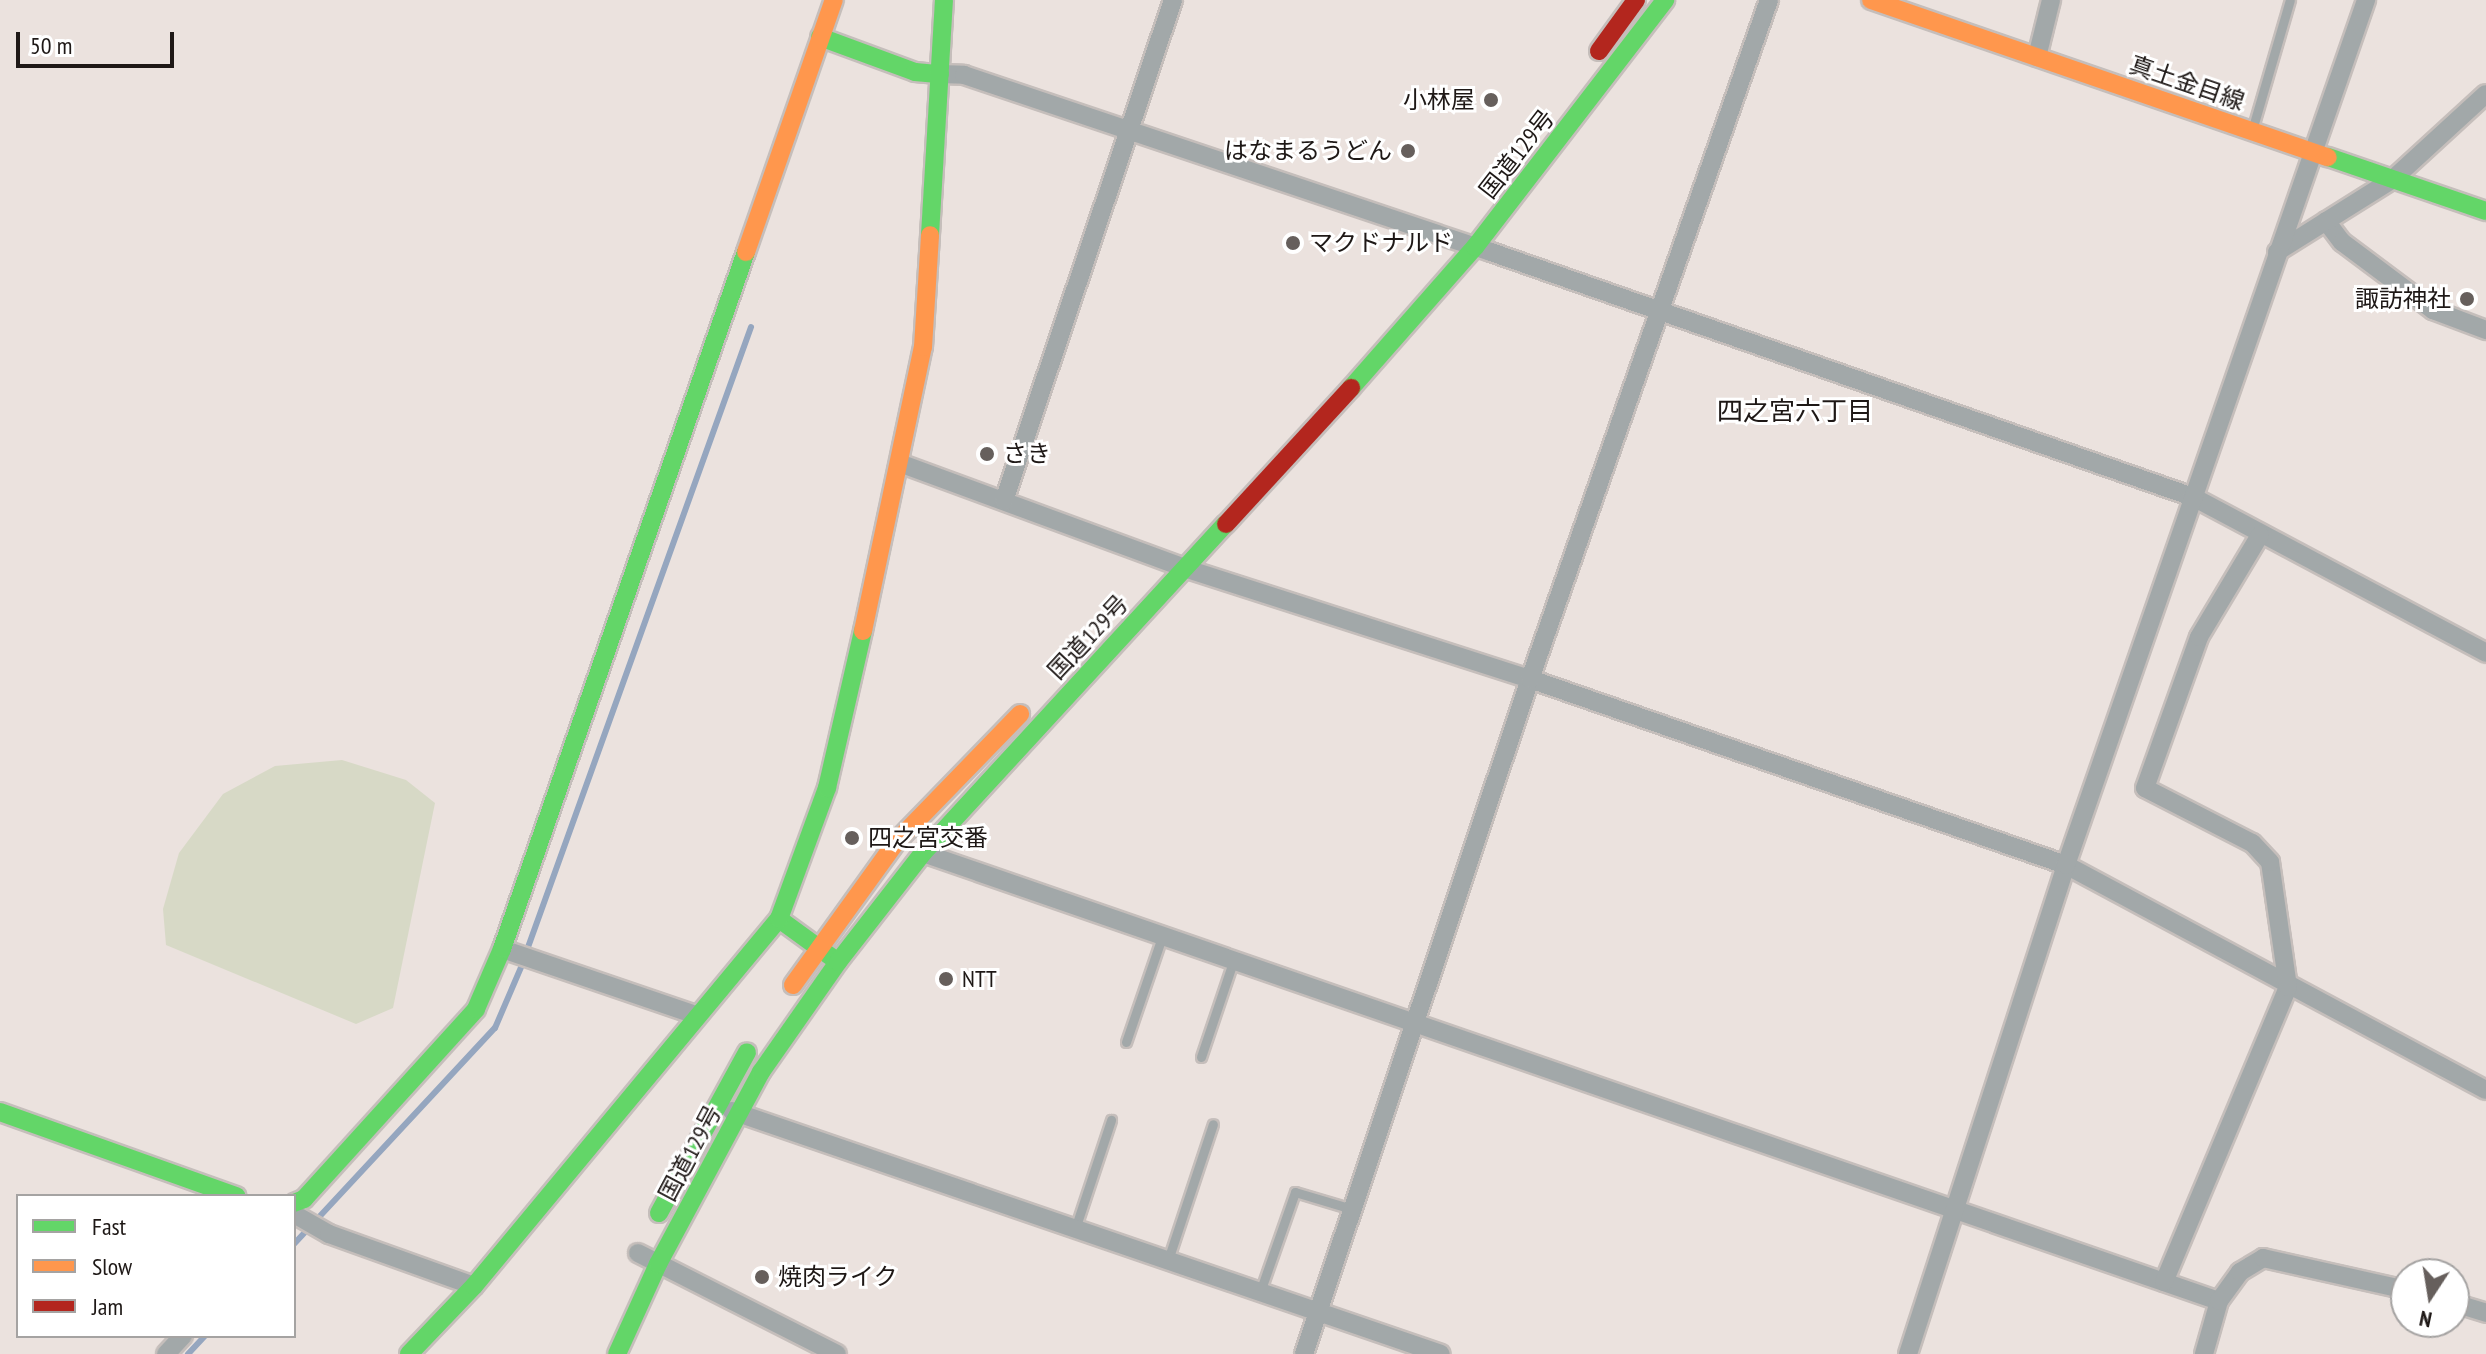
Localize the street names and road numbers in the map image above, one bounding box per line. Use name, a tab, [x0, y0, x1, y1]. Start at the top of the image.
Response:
street label: 真土金目線	[2126, 50, 2248, 116]
street label: 国道129号	[1474, 104, 1560, 204]
street label: 国道129号	[1042, 589, 1134, 685]
street label: 国道129号	[653, 1100, 727, 1206]

